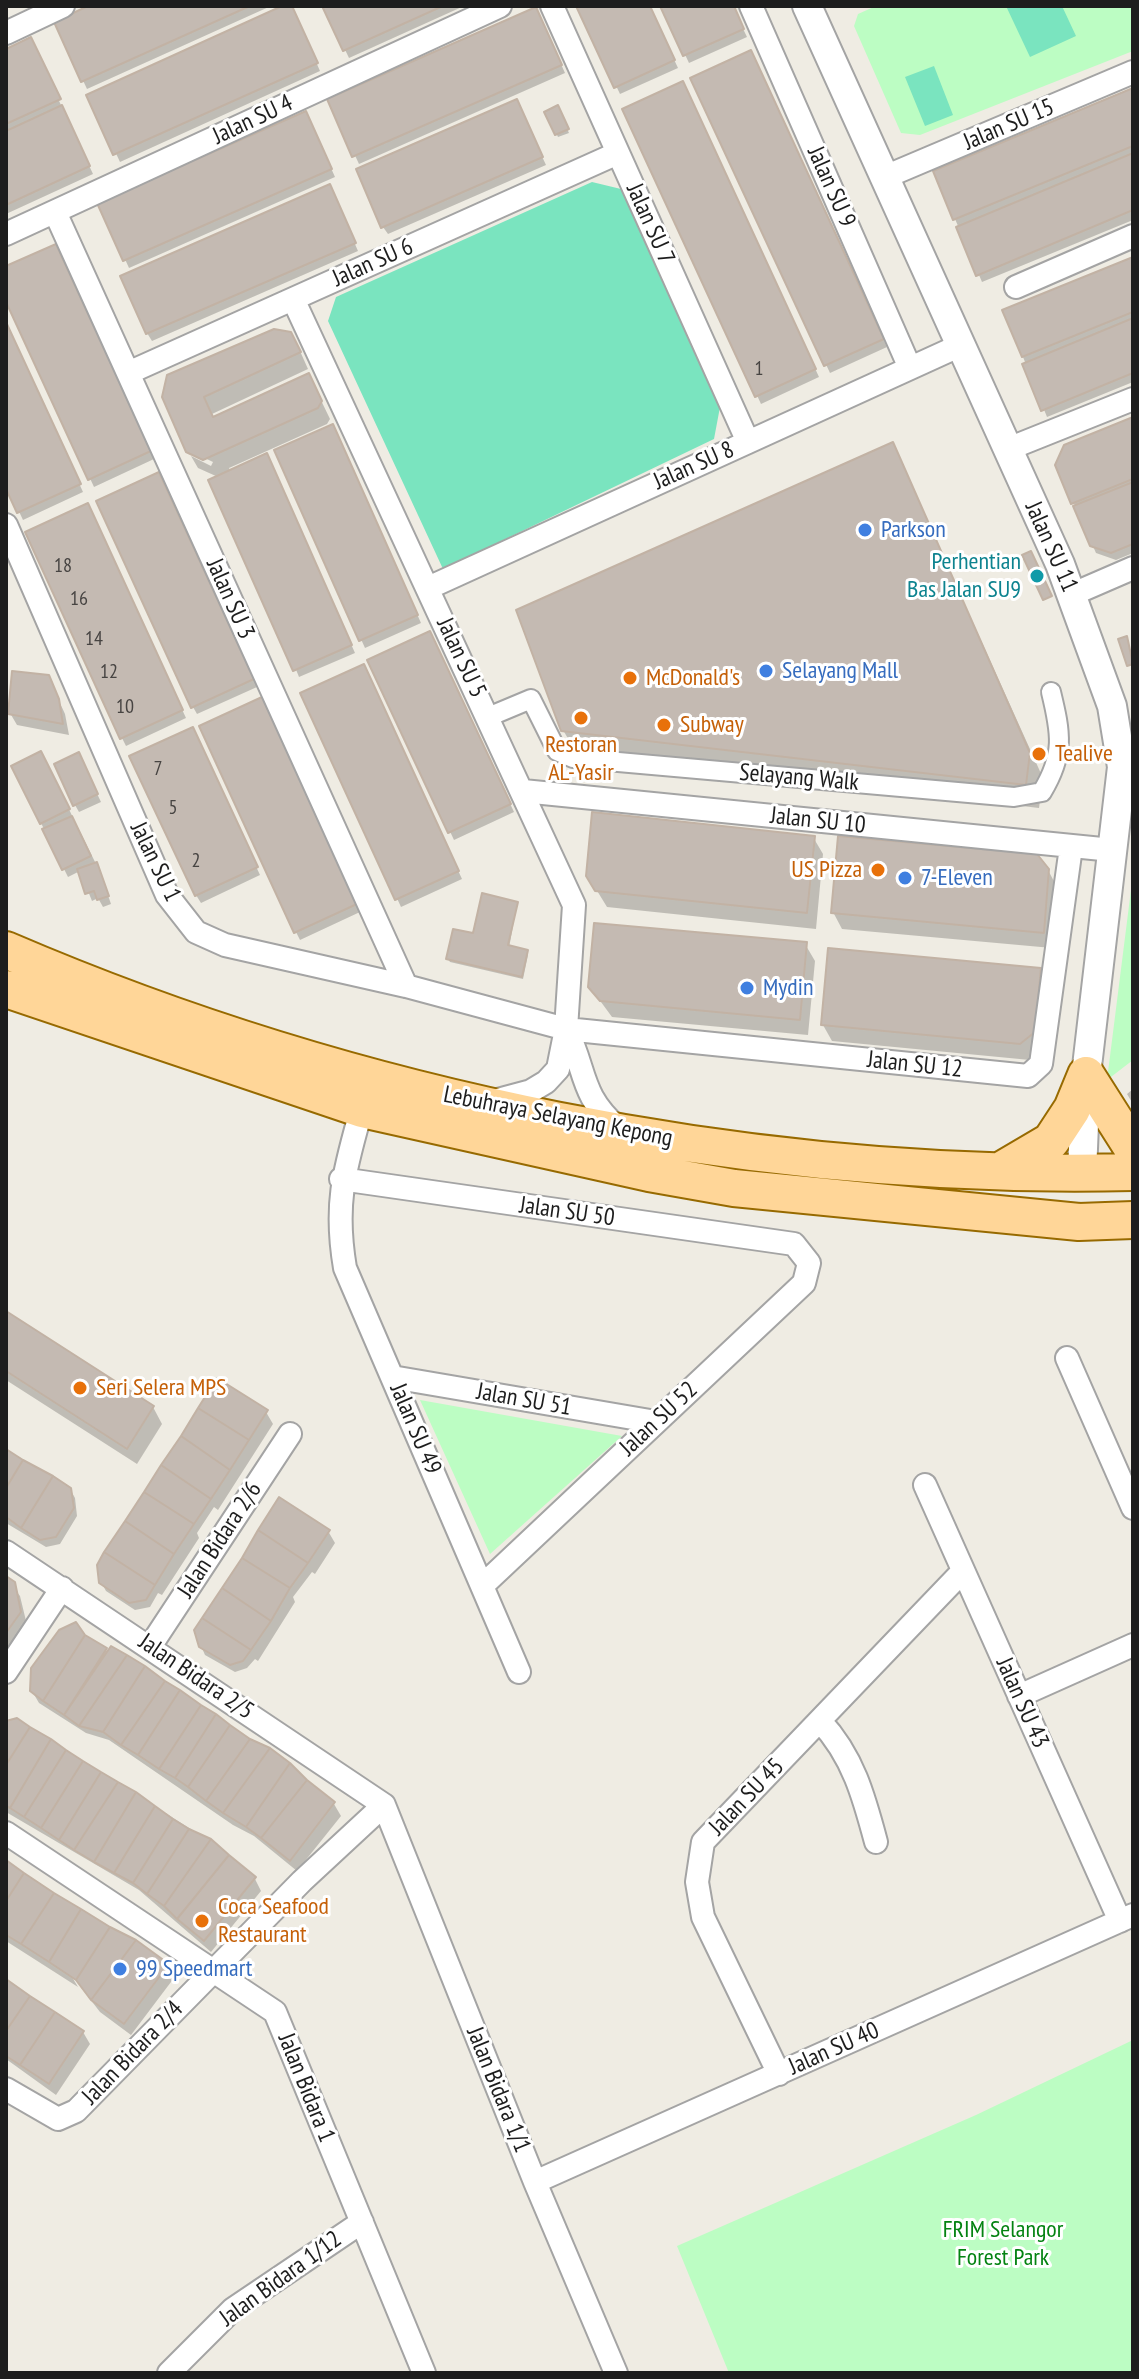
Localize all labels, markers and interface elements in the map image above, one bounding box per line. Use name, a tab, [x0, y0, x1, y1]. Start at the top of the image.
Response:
street label: Jalan SU 4	[208, 89, 298, 151]
street label: Jalan SU 15	[959, 93, 1059, 157]
street label: Jalan SU 9	[801, 142, 861, 232]
street label: Jalan SU 7	[620, 179, 680, 269]
street label: Jalan SU 6	[328, 233, 418, 293]
house number: 1	[755, 357, 763, 381]
street label: Jalan SU 8	[649, 436, 739, 496]
street label: Jalan SU 11	[1018, 497, 1084, 597]
place label: Parkson	[881, 516, 946, 544]
marker: Parkson	[856, 521, 874, 539]
place label: Perhentian Bas Jalan SU9	[907, 548, 1021, 604]
house number: 18	[54, 554, 72, 578]
street label: Jalan SU 3	[200, 554, 260, 644]
marker: Perhentian Bas Jalan SU9	[1028, 567, 1046, 585]
house number: 16	[70, 587, 88, 611]
street label: Jalan SU 5	[430, 613, 492, 703]
house number: 14	[85, 627, 103, 651]
place label: Selayang Mall	[782, 657, 898, 685]
house number: 12	[100, 660, 118, 684]
marker: Selayang Mall	[757, 662, 775, 680]
place label: McDonald's	[646, 664, 740, 692]
marker: McDonald's	[621, 669, 639, 687]
house number: 10	[116, 695, 134, 719]
marker: Restoran AL-Yasir	[572, 709, 590, 727]
place label: Subway	[680, 711, 744, 739]
marker: Subway	[655, 716, 673, 734]
place label: Restoran AL-Yasir	[545, 731, 617, 787]
place label: Tealive	[1055, 740, 1113, 768]
marker: Tealive	[1030, 745, 1048, 763]
house number: 7	[154, 757, 162, 781]
street label: Selayang Walk	[738, 758, 860, 798]
house number: 5	[169, 796, 177, 820]
street label: Jalan SU 10	[769, 802, 867, 840]
street label: Jalan SU 1	[123, 818, 187, 906]
house number: 2	[192, 849, 200, 873]
place label: US Pizza	[791, 856, 862, 884]
marker: US Pizza	[869, 861, 887, 879]
place label: 7-Eleven	[921, 864, 993, 892]
marker: 7-Eleven	[896, 869, 914, 887]
place label: Mydin	[763, 974, 813, 1002]
marker: Mydin	[738, 979, 756, 997]
street label: Jalan SU 12	[866, 1046, 964, 1084]
street label: Lebuhraya Selayang Kepong	[441, 1081, 675, 1153]
street label: Jalan SU 50	[518, 1191, 616, 1233]
place label: Seri Selera MPS	[96, 1374, 226, 1402]
street label: Jalan SU 52	[614, 1376, 704, 1462]
street label: Jalan SU 51	[474, 1378, 574, 1422]
marker: Seri Selera MPS	[71, 1379, 89, 1397]
street label: Jalan SU 49	[383, 1379, 447, 1479]
street label: Jalan Bidara 2/6	[172, 1477, 268, 1603]
street label: Jalan Bidara 2/5	[133, 1628, 259, 1726]
street label: Jalan SU 43	[989, 1653, 1055, 1753]
street label: Jalan SU 45	[703, 1753, 791, 1841]
place label: Coca Seafood Restaurant	[218, 1893, 329, 1949]
marker: Coca Seafood Restaurant	[193, 1912, 211, 1930]
place label: 99 Speedmart	[136, 1955, 252, 1983]
marker: 99 Speedmart	[111, 1960, 129, 1978]
street label: Jalan Bidara 2/4	[77, 1995, 189, 2111]
street label: Jalan SU 40	[784, 2016, 884, 2082]
street label: Jalan Bidara 1/1	[460, 2023, 536, 2157]
street label: Jalan Bidara 1	[271, 2029, 341, 2147]
park label: FRIM Selangor Forest Park	[943, 2216, 1063, 2272]
street label: Jalan Bidara 1/12	[215, 2225, 347, 2333]

